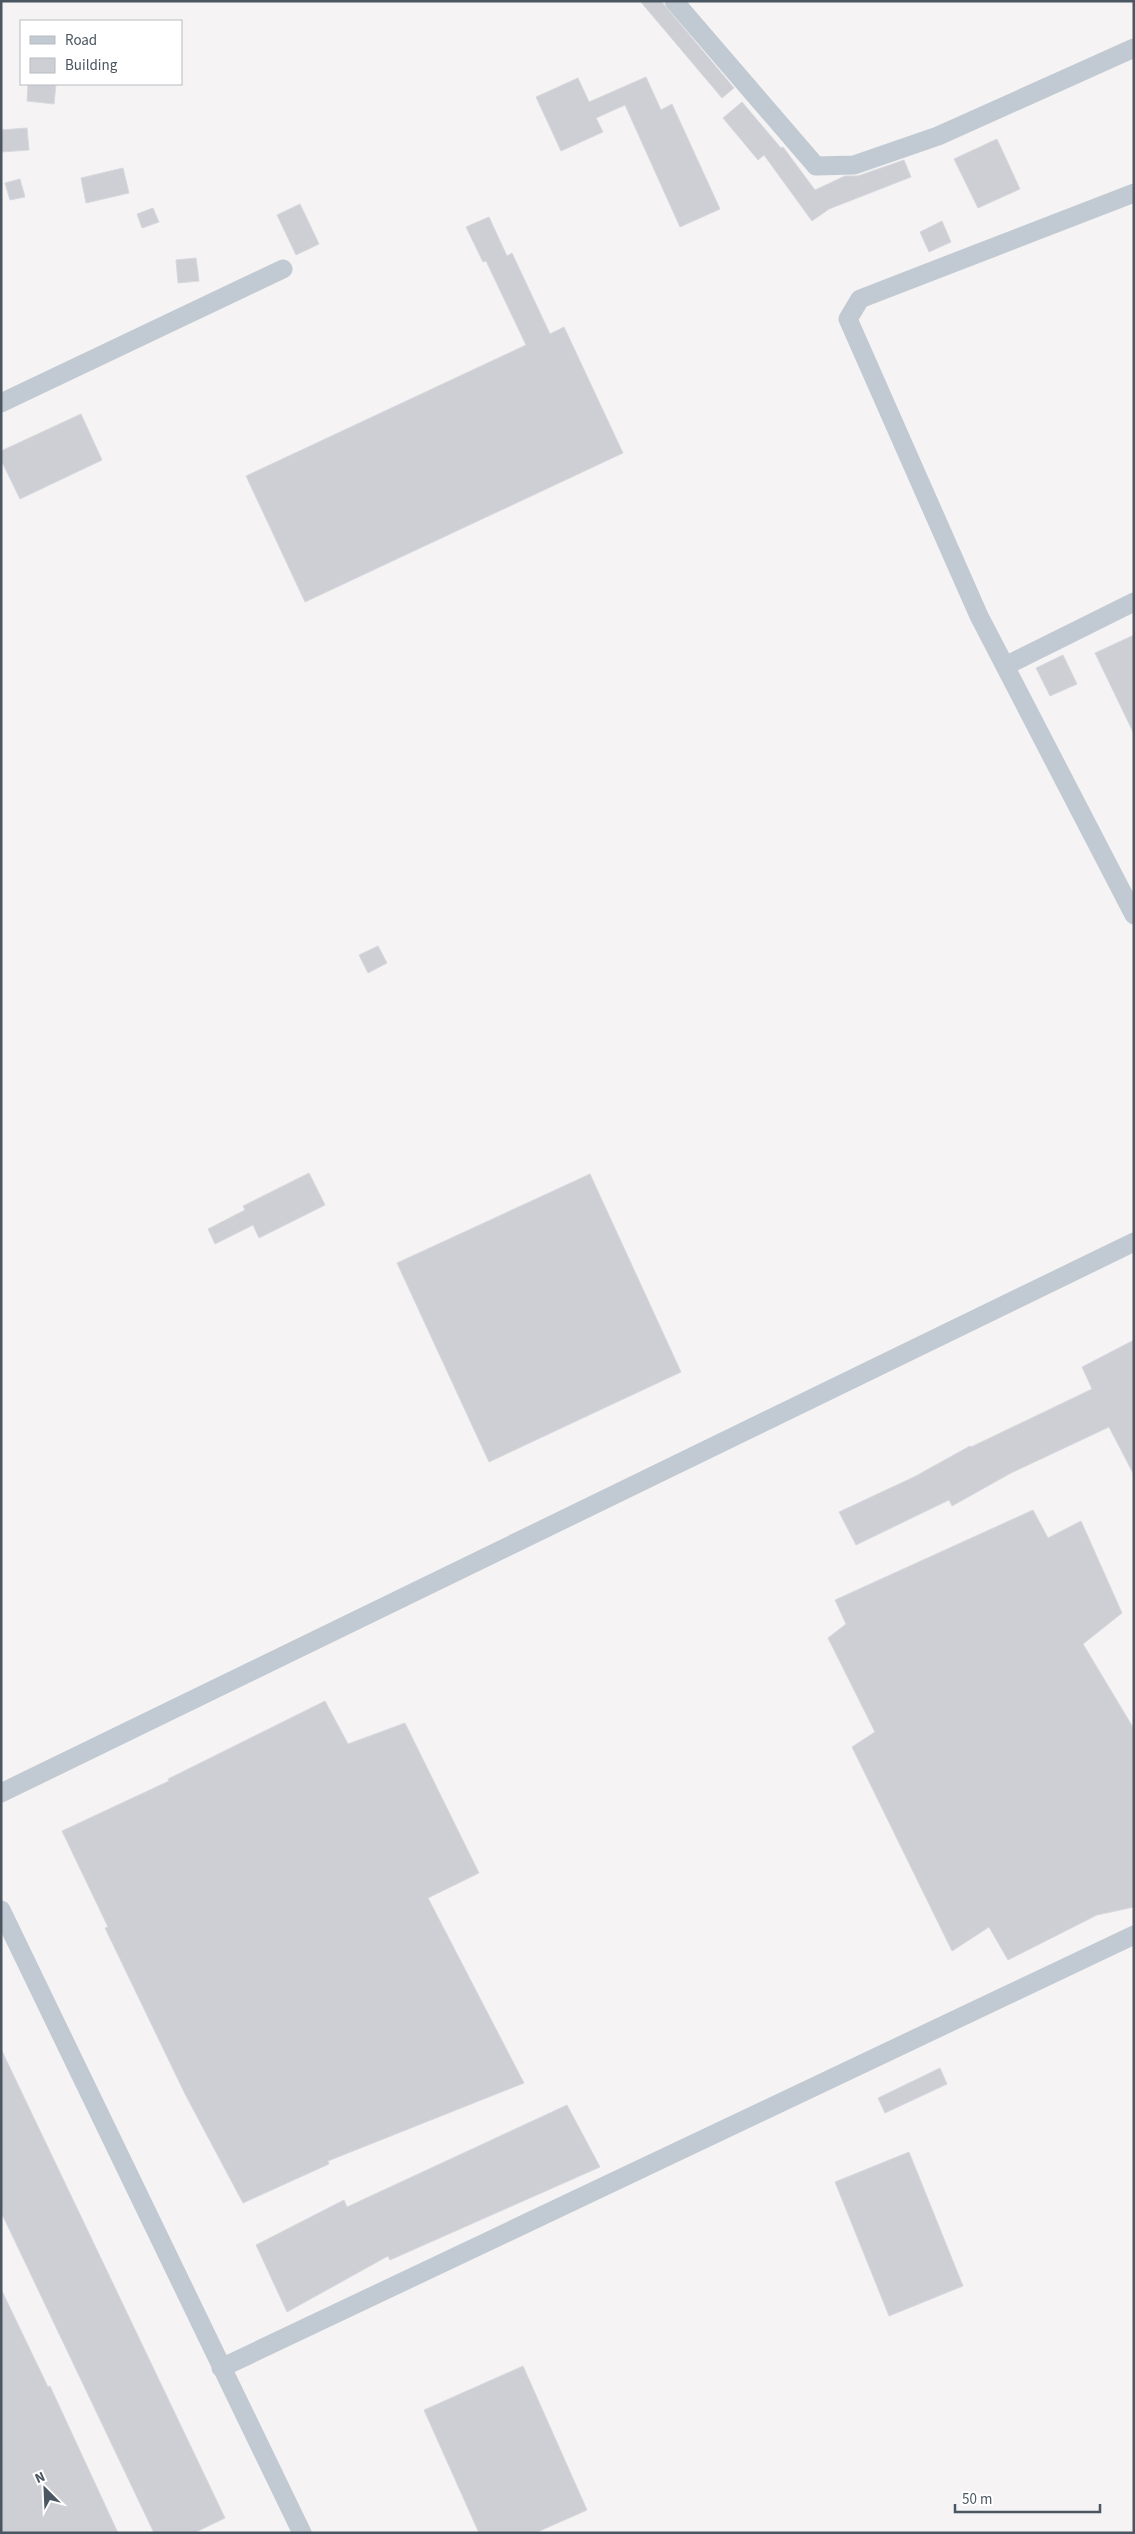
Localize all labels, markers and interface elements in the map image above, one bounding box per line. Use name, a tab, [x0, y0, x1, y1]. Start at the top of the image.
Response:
legend	[20, 20, 182, 85]
text: Road	[65, 30, 97, 51]
text: Building	[65, 55, 118, 76]
north arrow	[20, 2464, 70, 2514]
text: N	[32, 2467, 48, 2489]
scale bar	[955, 2482, 1100, 2514]
text: 50 m	[962, 2489, 992, 2510]

